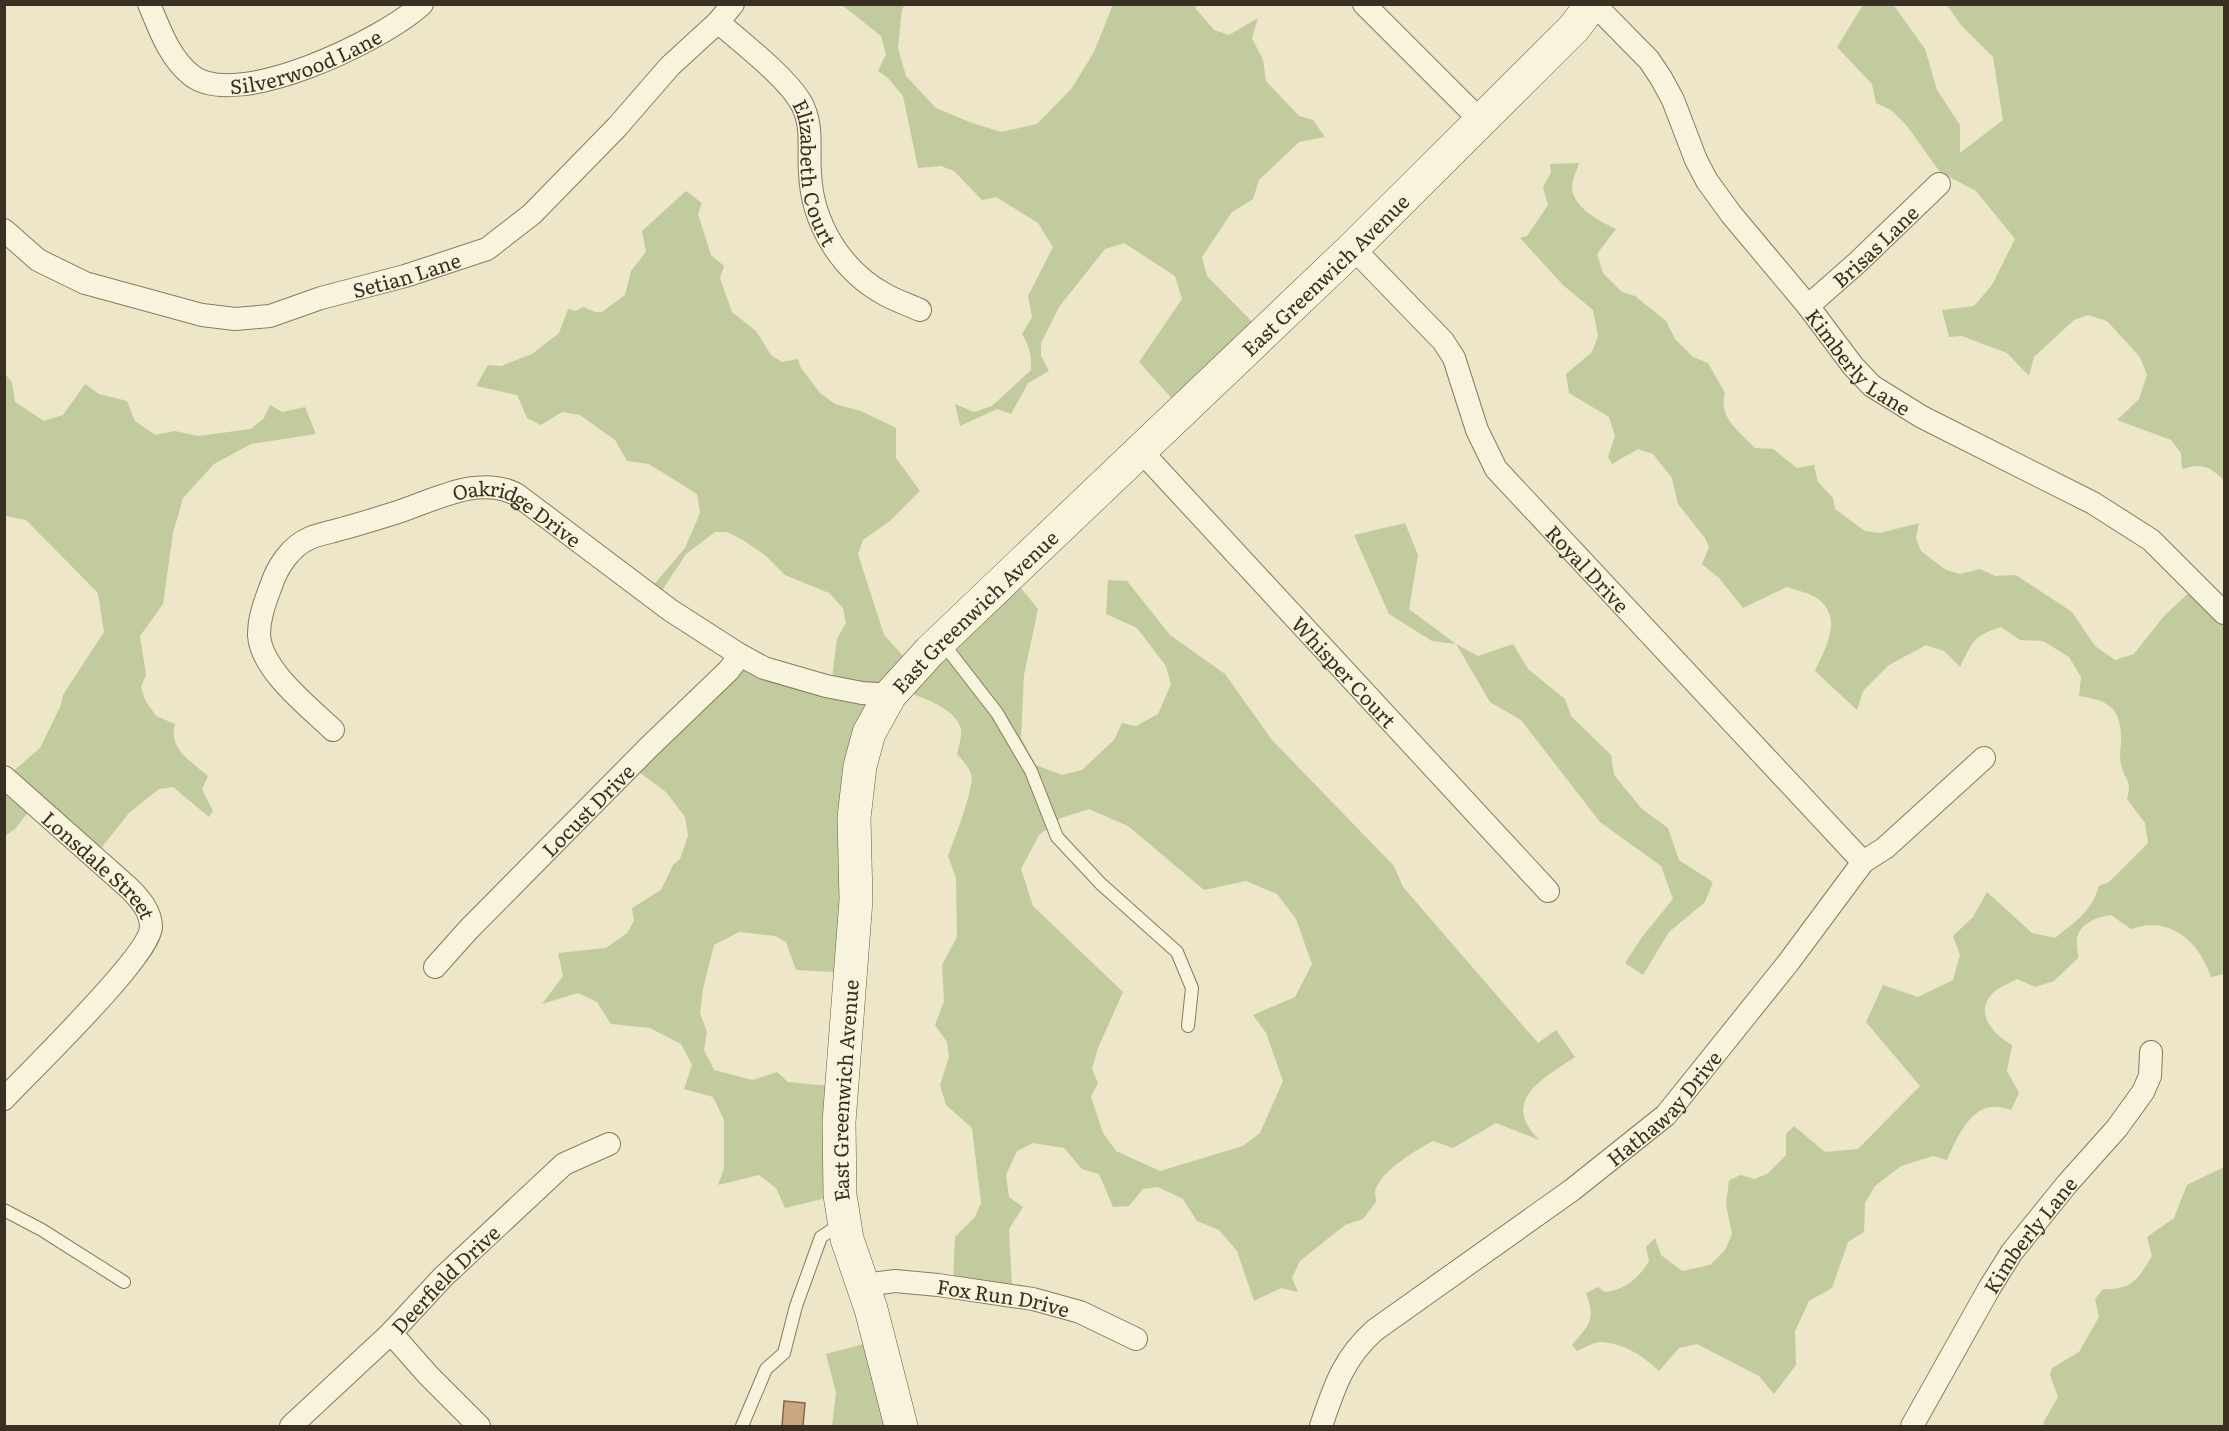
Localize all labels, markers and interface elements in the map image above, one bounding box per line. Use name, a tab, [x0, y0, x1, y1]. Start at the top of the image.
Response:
street label: Silverwood Lane	[229, 20, 387, 100]
street label: Elizabeth Court	[786, 94, 845, 251]
street label: East Greenwich Avenue	[1234, 186, 1415, 362]
street label: Brisas Lane	[1825, 197, 1924, 294]
street label: Setian Lane	[349, 244, 464, 304]
street label: Kimberly Lane	[1800, 302, 1917, 422]
street label: Oakridge Drive	[449, 472, 588, 554]
street label: Royal Drive	[1540, 517, 1637, 619]
street label: East Greenwich Avenue	[884, 522, 1064, 699]
street label: Whisper Court	[1285, 609, 1404, 734]
street label: Locust Drive	[534, 756, 640, 863]
street label: Lonsdale Street	[36, 803, 164, 923]
street label: East Greenwich Avenue	[824, 978, 865, 1204]
street label: Hathaway Drive	[1599, 1043, 1728, 1172]
street label: Kimberly Lane	[1975, 1169, 2083, 1299]
street label: Deerfield Drive	[383, 1217, 506, 1340]
street label: Fox Run Drive	[935, 1270, 1073, 1324]

